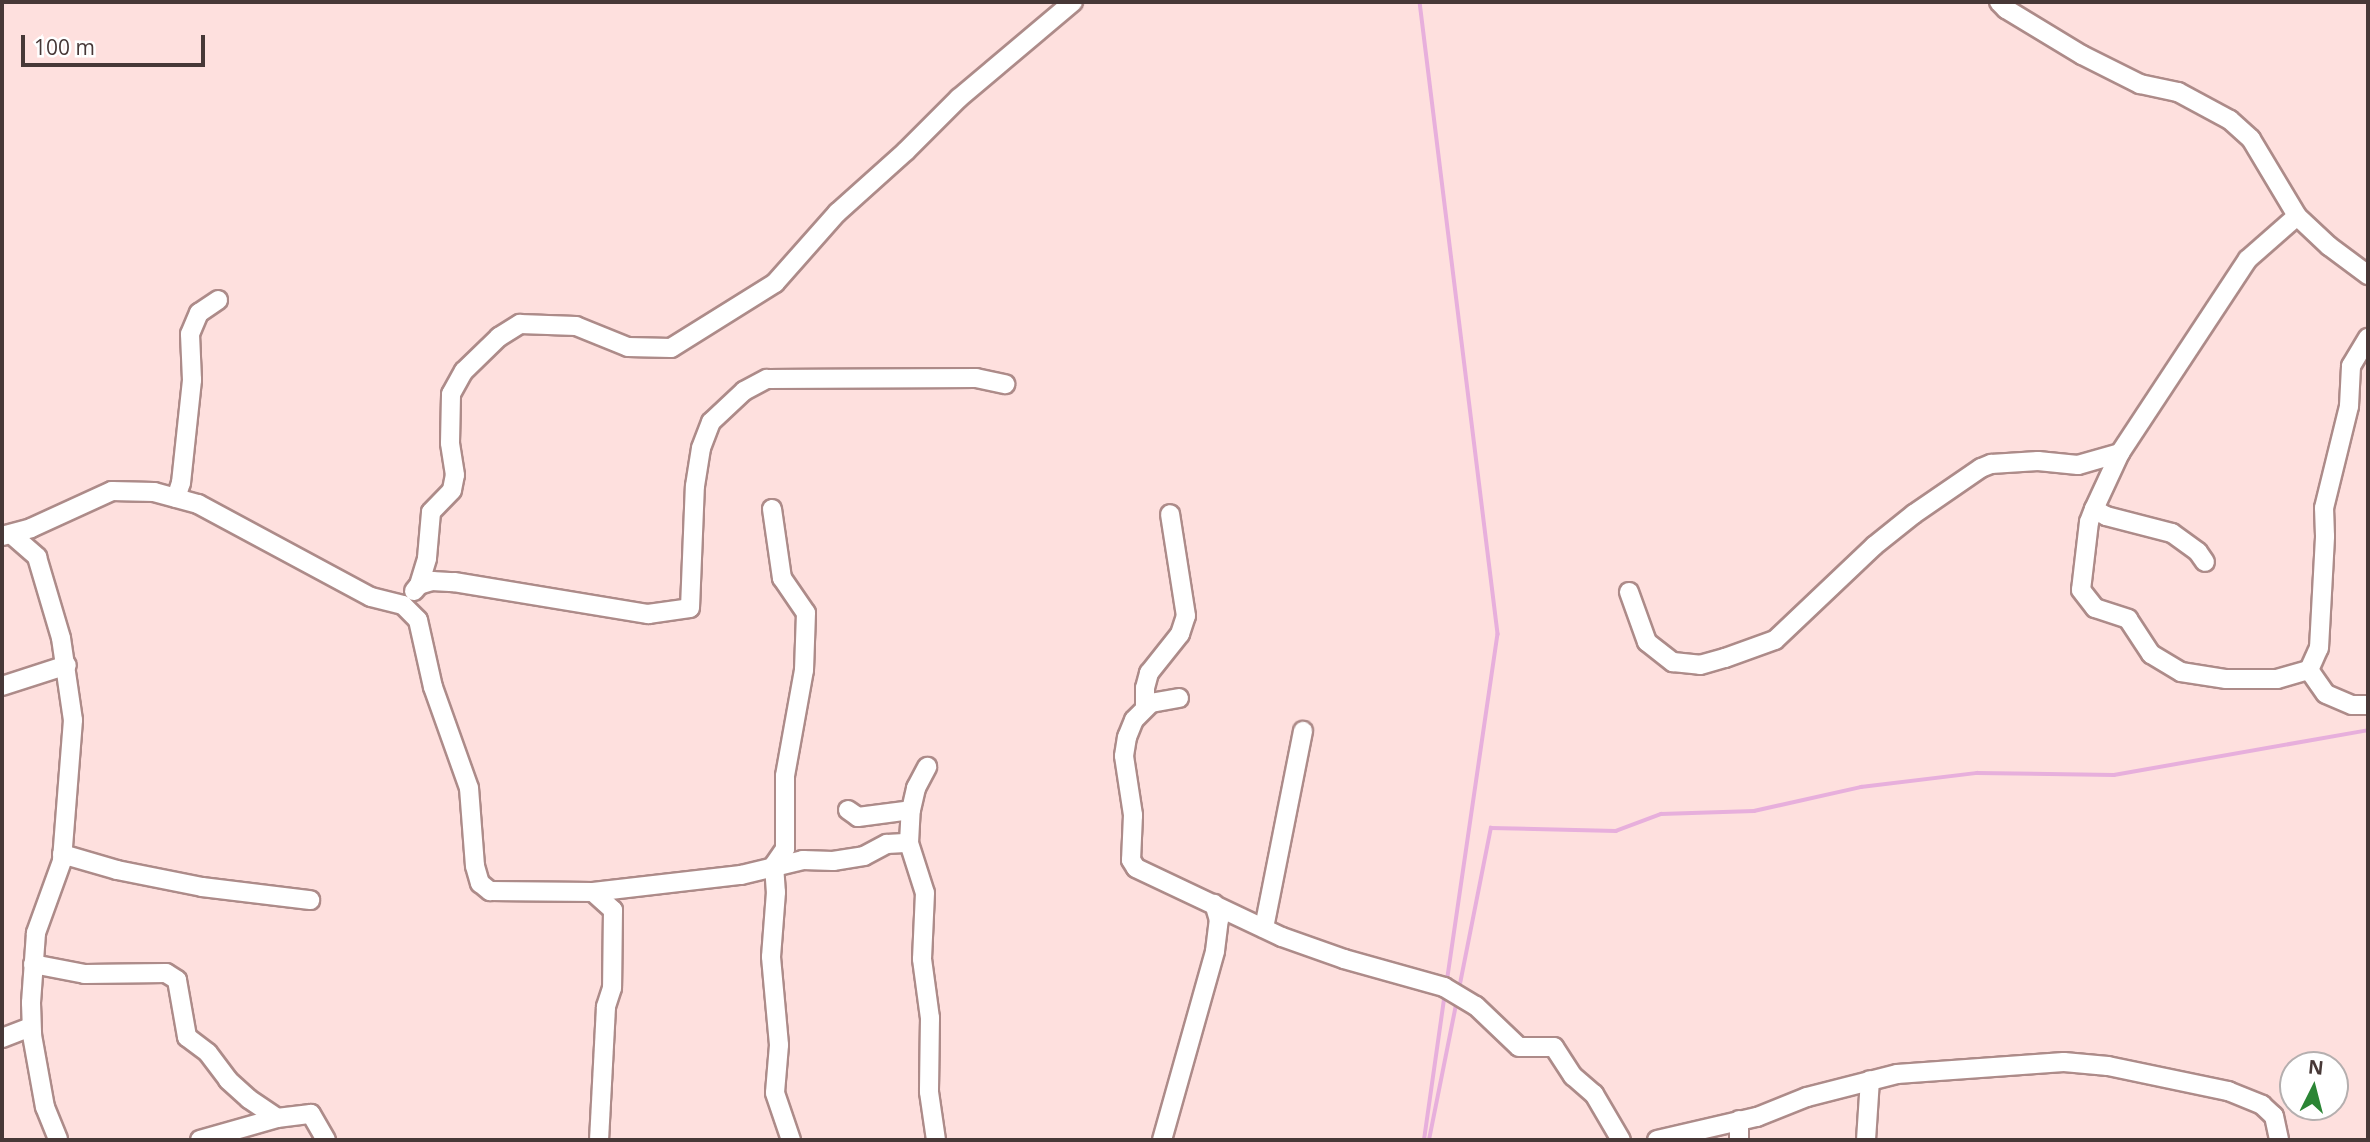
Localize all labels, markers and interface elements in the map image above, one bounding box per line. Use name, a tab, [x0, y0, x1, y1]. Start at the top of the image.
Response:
scale bar	[24, 21, 208, 65]
text: 100 m	[34, 33, 95, 61]
north arrow	[2279, 1051, 2349, 1121]
text: N	[2307, 1053, 2325, 1081]

